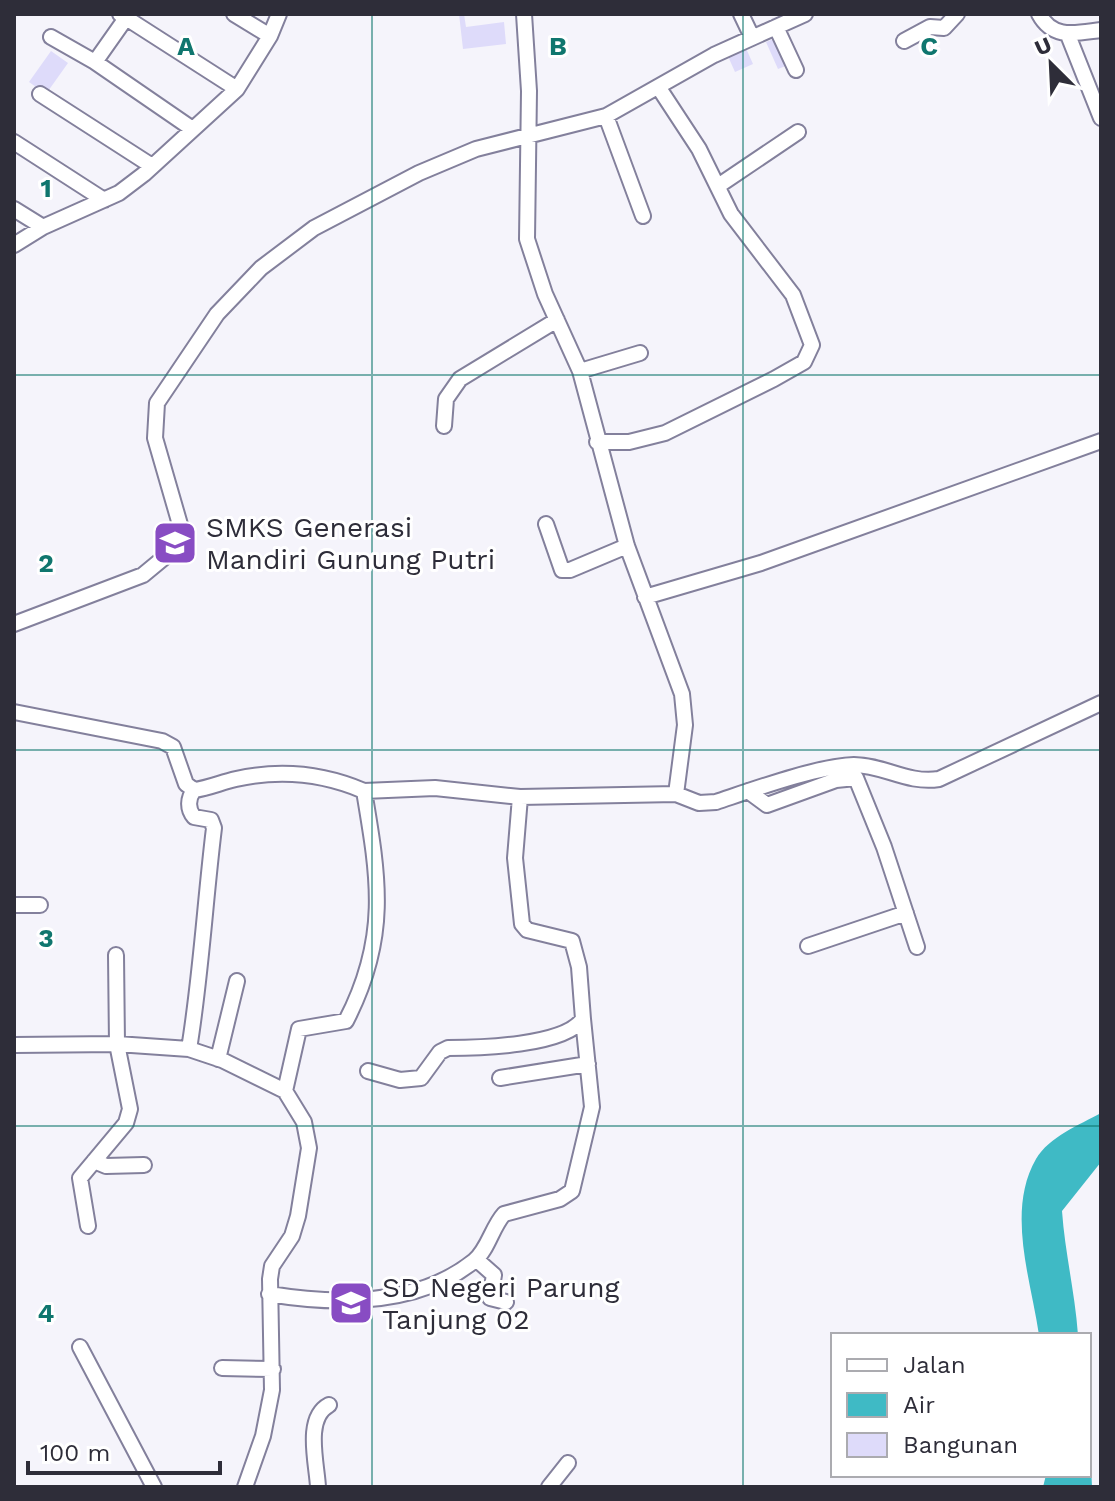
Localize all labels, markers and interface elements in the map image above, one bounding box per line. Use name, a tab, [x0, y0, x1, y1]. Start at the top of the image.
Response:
north arrow	[1011, 24, 1091, 104]
text: A	[177, 31, 195, 61]
text: B	[549, 31, 567, 61]
text: C	[920, 31, 938, 61]
text: U	[1031, 32, 1055, 61]
text: 1	[40, 173, 52, 203]
place label: SMKS Generasi Mandiri Gunung Putri	[206, 511, 495, 576]
school or university icon: SMKS Generasi Mandiri Gunung Putri	[151, 519, 199, 567]
text: 2	[38, 548, 54, 578]
text: 3	[38, 923, 54, 953]
place label: SD Negeri Parung Tanjung 02	[382, 1271, 620, 1336]
school or university icon: SD Negeri Parung Tanjung 02	[327, 1279, 375, 1327]
text: 4	[38, 1298, 55, 1328]
legend	[831, 1333, 1091, 1477]
text: Jalan	[903, 1351, 966, 1379]
text: Air	[903, 1391, 935, 1419]
scale bar	[28, 1425, 220, 1475]
text: Bangunan	[903, 1431, 1018, 1459]
text: 100 m	[40, 1439, 110, 1467]

